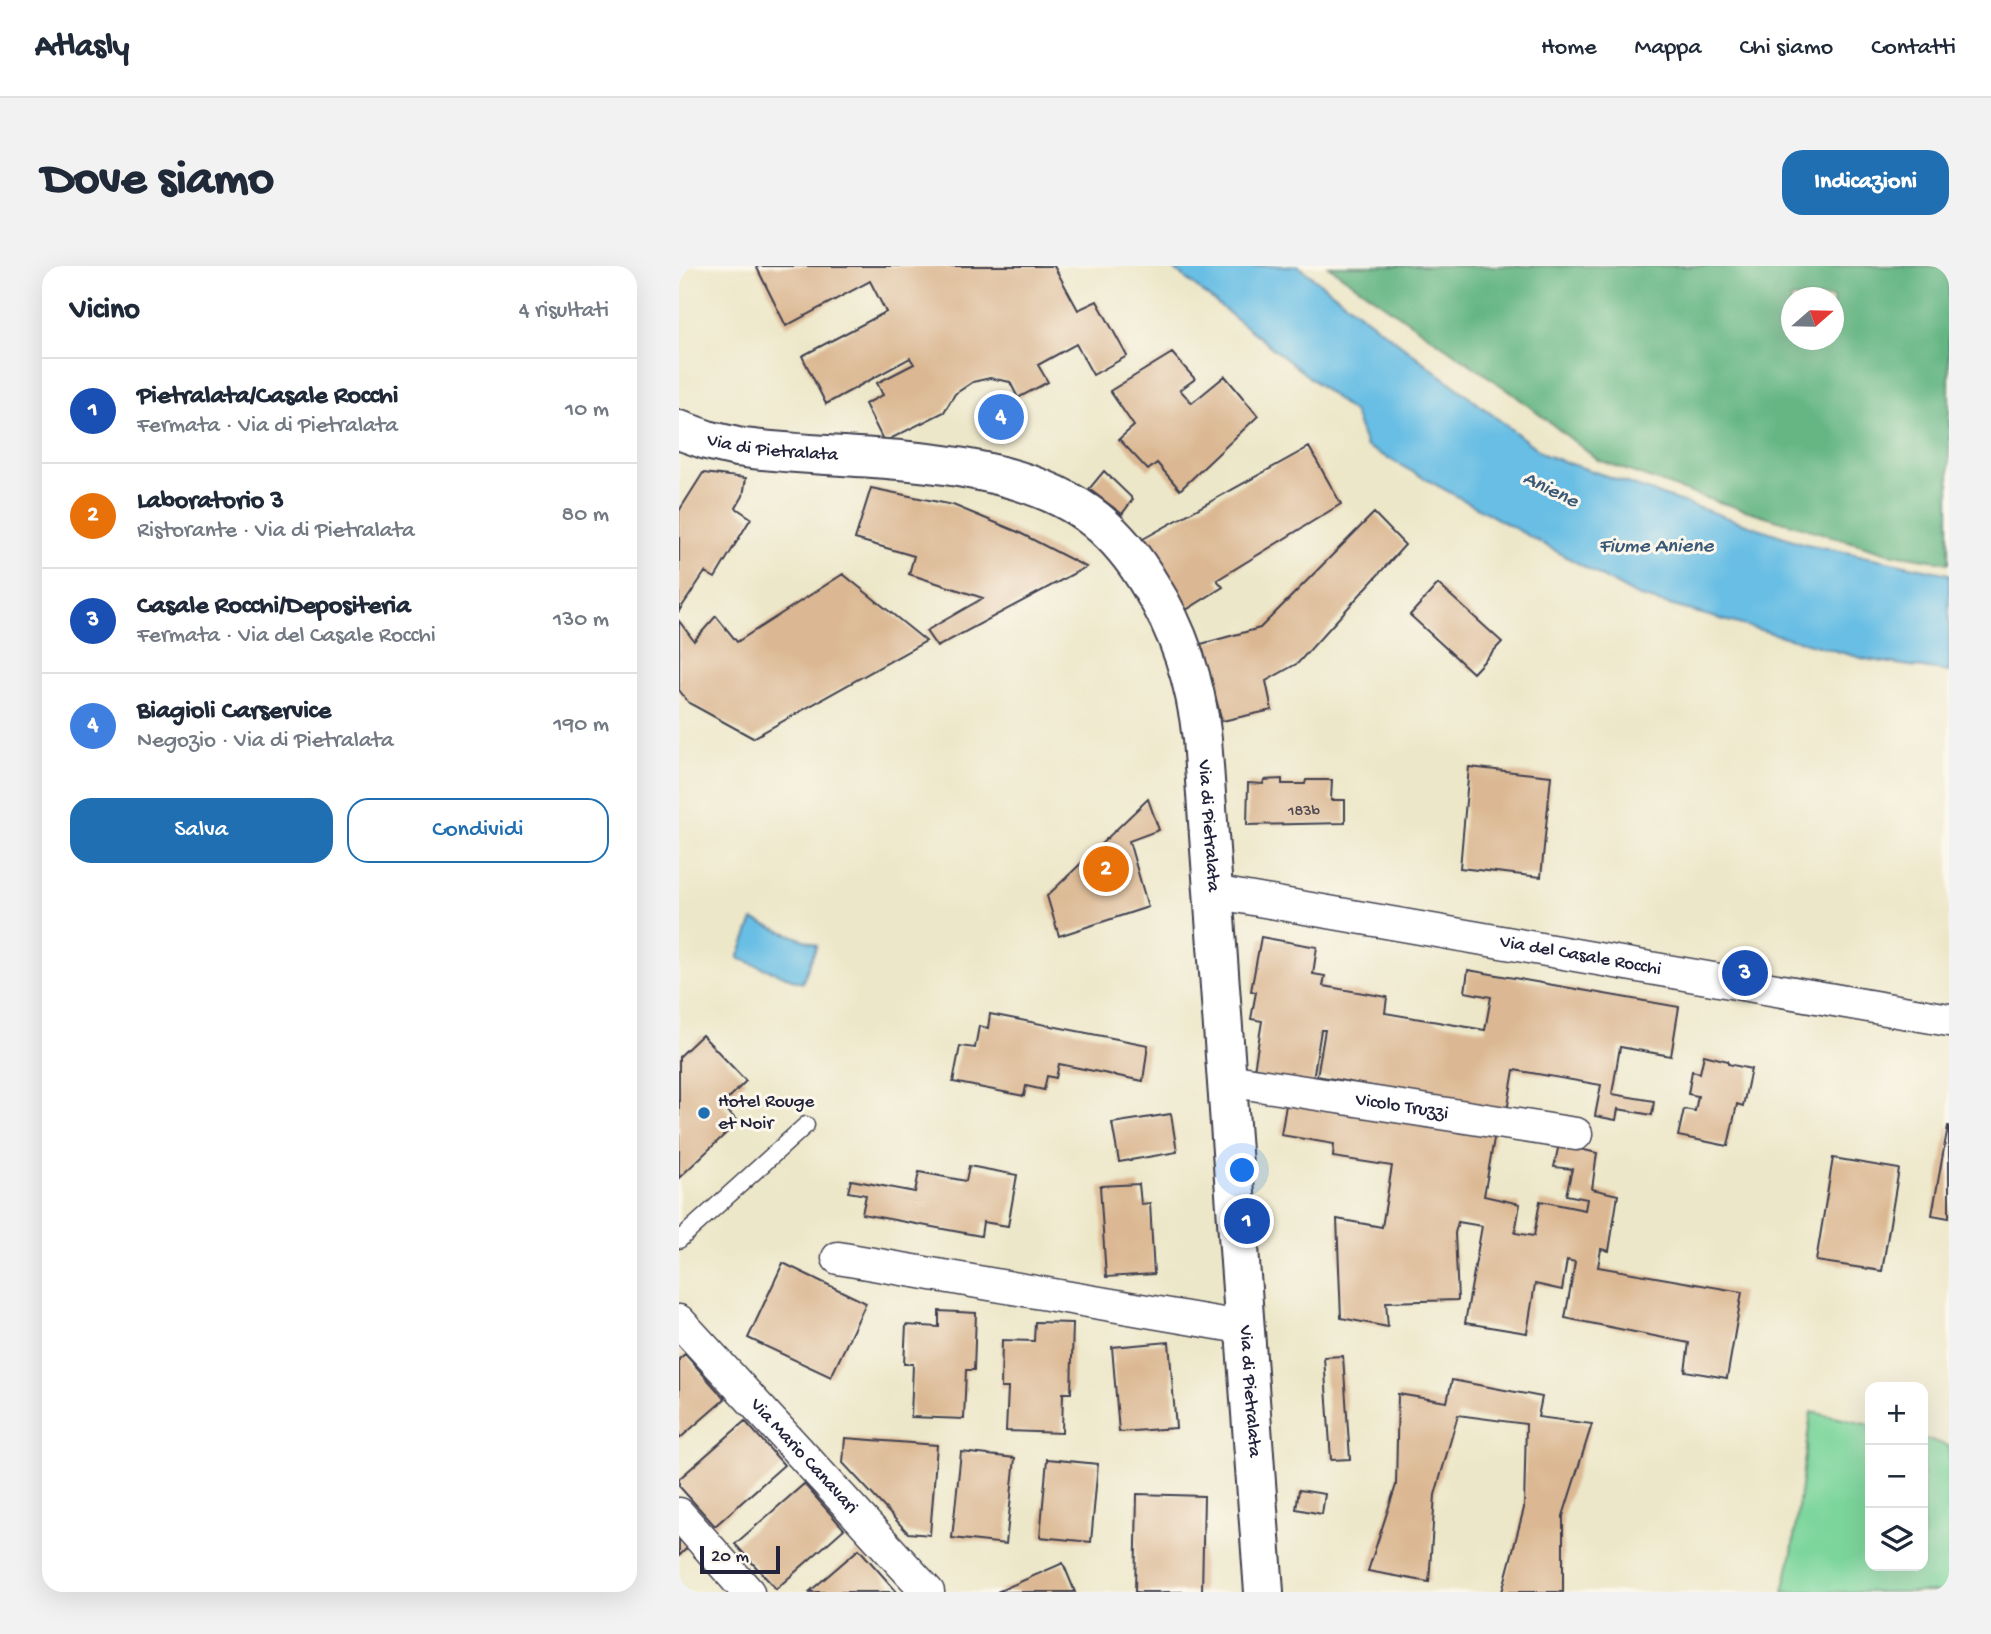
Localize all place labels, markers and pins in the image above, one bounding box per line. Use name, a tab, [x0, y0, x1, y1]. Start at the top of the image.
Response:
pin: 4	[978, 391, 1024, 443]
pin: 2	[1083, 843, 1129, 895]
pin: 3	[1722, 947, 1768, 999]
place label: Hotel Rouge et Noir	[718, 1091, 814, 1136]
marker: Hotel Rouge et Noir	[696, 1105, 712, 1121]
pin: 1	[1224, 1195, 1270, 1247]

